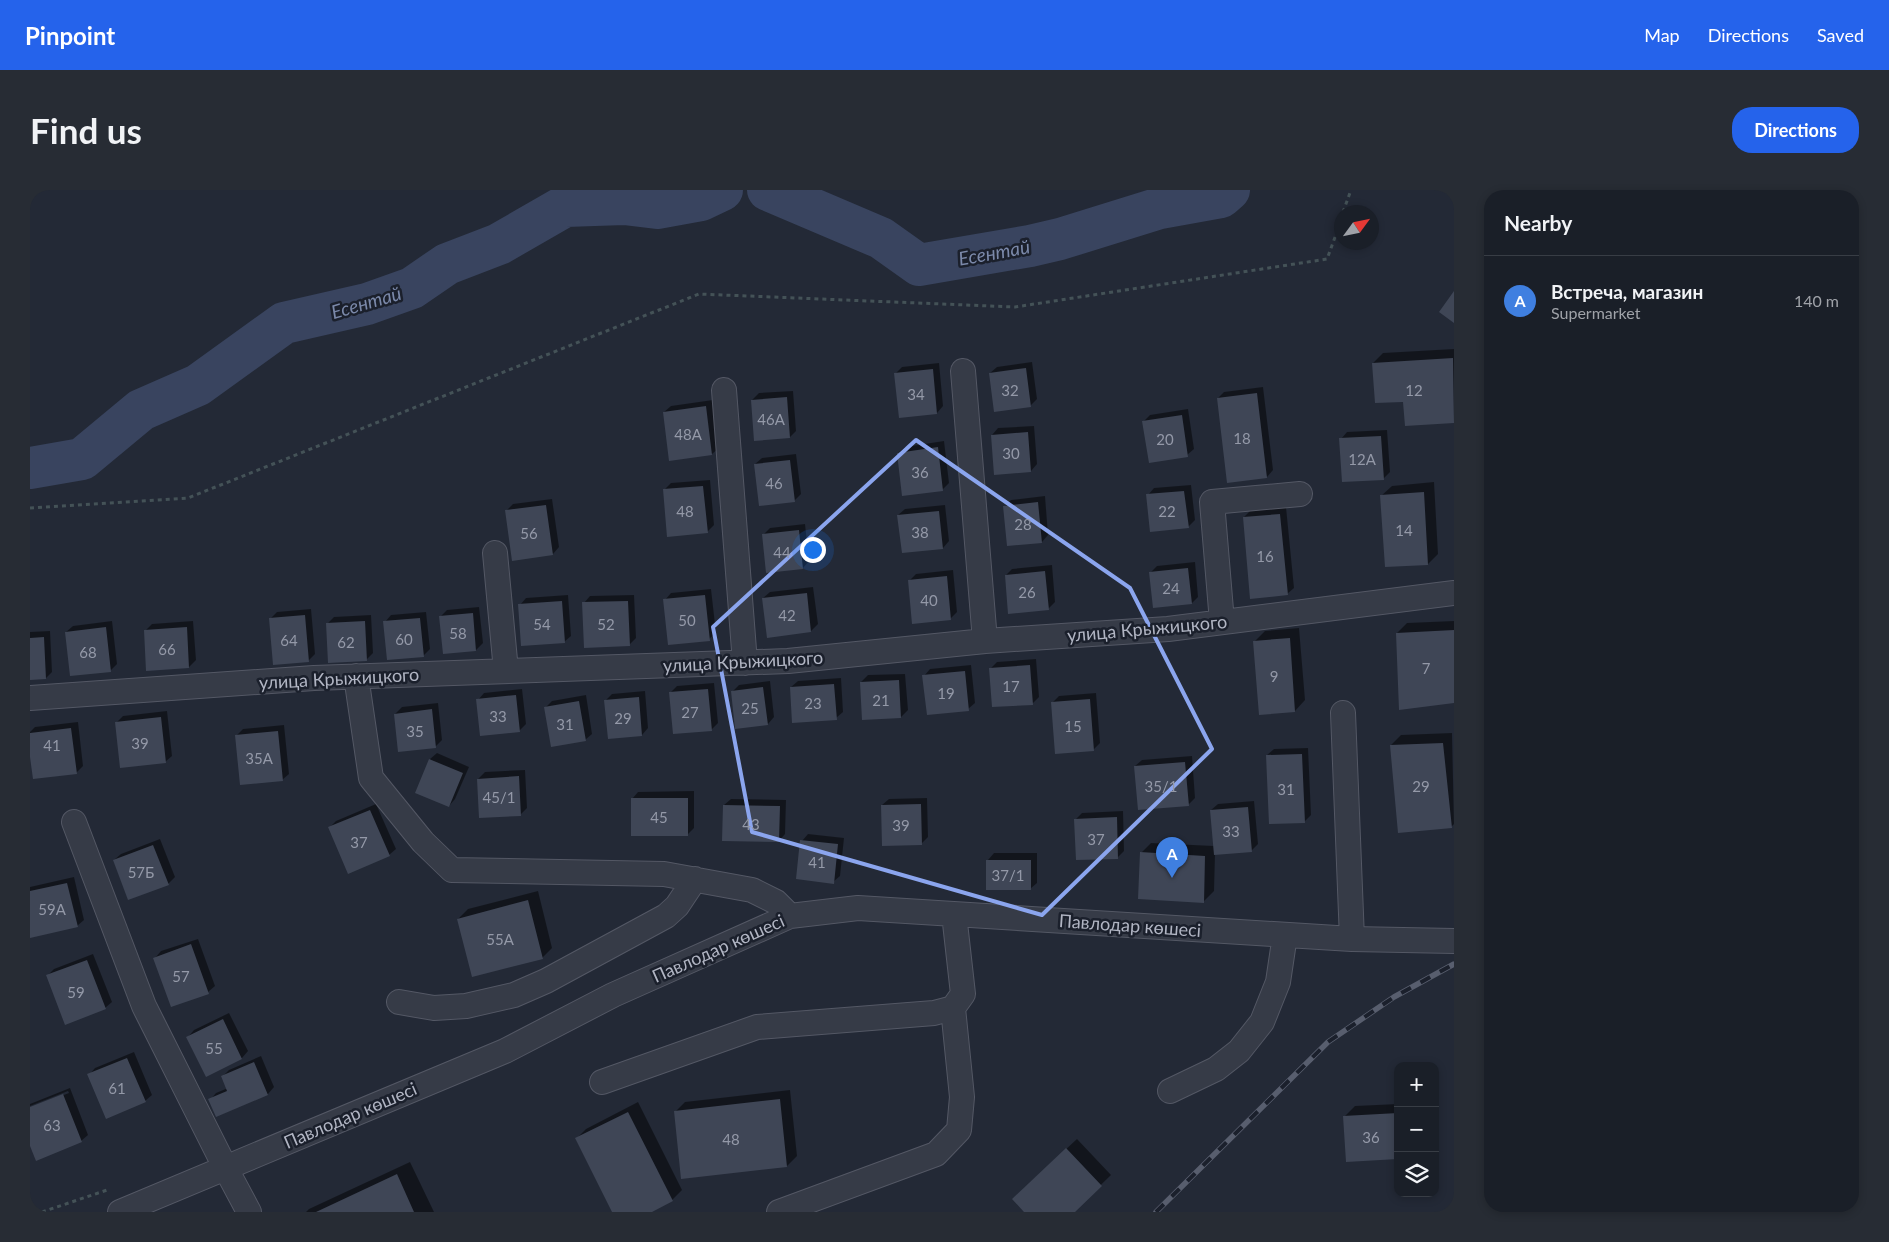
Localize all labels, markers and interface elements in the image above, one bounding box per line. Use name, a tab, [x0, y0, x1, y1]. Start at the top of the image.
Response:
text: Pinpoint	[25, 21, 115, 50]
text: Map	[1644, 24, 1680, 46]
text: Directions	[1708, 24, 1789, 46]
text: Saved	[1817, 24, 1864, 46]
button: Directions	[1732, 107, 1859, 153]
text: Find us	[30, 109, 142, 151]
north arrow	[1334, 205, 1379, 250]
text: Nearby	[1504, 210, 1572, 235]
water label: Есентай	[957, 234, 1031, 270]
text: Встреча, магазин	[1551, 280, 1703, 303]
water label: Есентай	[328, 281, 404, 323]
text: A	[1514, 291, 1526, 310]
text: 140 m	[1794, 291, 1839, 310]
text: Supermarket	[1551, 303, 1640, 322]
house number: 32	[1001, 381, 1019, 399]
house number: 12	[1405, 381, 1423, 399]
house number: 34	[907, 385, 925, 403]
house number: 46А	[757, 410, 786, 428]
house number: 48А	[674, 425, 703, 443]
house number: 18	[1233, 429, 1251, 447]
house number: 20	[1156, 430, 1174, 448]
house number: 30	[1002, 444, 1020, 462]
house number: 12А	[1348, 450, 1377, 468]
house number: 36	[911, 463, 929, 481]
house number: 46	[765, 474, 783, 492]
house number: 48	[676, 502, 694, 520]
house number: 22	[1158, 502, 1176, 520]
house number: 28	[1014, 515, 1032, 533]
house number: 14	[1395, 521, 1413, 539]
house number: 38	[911, 523, 929, 541]
house number: 56	[520, 524, 538, 542]
your location	[800, 537, 826, 563]
house number: 44	[773, 543, 791, 561]
house number: 16	[1256, 547, 1274, 565]
house number: 24	[1162, 579, 1180, 597]
house number: 26	[1018, 583, 1036, 601]
house number: 40	[920, 591, 938, 609]
house number: 42	[778, 606, 796, 624]
street label: улица Крыжицкого	[1066, 610, 1228, 646]
house number: 50	[678, 611, 696, 629]
house number: 54	[533, 615, 551, 633]
house number: 52	[597, 615, 615, 633]
house number: 58	[449, 624, 467, 642]
house number: 60	[395, 630, 413, 648]
house number: 64	[280, 631, 298, 649]
house number: 62	[337, 633, 355, 651]
house number: 66	[158, 640, 176, 658]
house number: 68	[79, 643, 97, 661]
street label: улица Крыжицкого	[662, 646, 824, 676]
house number: 7	[1422, 659, 1431, 677]
street label: улица Крыжицкого	[258, 663, 420, 693]
house number: 9	[1270, 667, 1278, 685]
house number: 17	[1002, 677, 1020, 695]
house number: 19	[937, 684, 955, 702]
house number: 21	[872, 691, 890, 709]
house number: 23	[804, 694, 822, 712]
house number: 25	[741, 699, 759, 717]
house number: 27	[681, 703, 699, 721]
house number: 33	[489, 707, 507, 725]
house number: 29	[614, 709, 632, 727]
house number: 31	[556, 715, 574, 733]
house number: 15	[1064, 717, 1082, 735]
house number: 35	[406, 722, 424, 740]
house number: 39	[131, 734, 149, 752]
house number: 41	[43, 736, 61, 754]
house number: 35А	[245, 749, 274, 767]
house number: 35/1	[1145, 777, 1177, 795]
house number: 29	[1412, 777, 1430, 795]
house number: 31	[1277, 780, 1295, 798]
house number: 45/1	[483, 788, 515, 806]
house number: 45	[650, 808, 668, 826]
house number: 43	[742, 815, 760, 833]
house number: 39	[892, 816, 910, 834]
house number: 33	[1222, 822, 1240, 840]
house number: 37	[1087, 830, 1105, 848]
house number: 37	[350, 833, 368, 851]
pin: A	[1156, 837, 1188, 878]
house number: 41	[808, 853, 826, 871]
house number: 57Б	[128, 863, 154, 881]
house number: 37/1	[992, 866, 1024, 884]
house number: 59А	[38, 900, 67, 918]
street label: Павлодар көшесі	[648, 909, 788, 987]
street label: Павлодар көшесі	[1058, 909, 1202, 941]
house number: 55А	[486, 930, 515, 948]
house number: 57	[172, 967, 190, 985]
house number: 59	[67, 983, 85, 1001]
house number: 55	[205, 1039, 223, 1057]
map controls	[1394, 1062, 1439, 1197]
button: +	[1394, 1062, 1439, 1107]
street label: Павлодар көшесі	[280, 1077, 420, 1153]
house number: 61	[108, 1079, 126, 1097]
button: −	[1394, 1107, 1439, 1152]
house number: 63	[43, 1116, 61, 1134]
house number: 36	[1362, 1128, 1380, 1146]
house number: 48	[722, 1130, 740, 1148]
button: layers	[1394, 1152, 1439, 1197]

